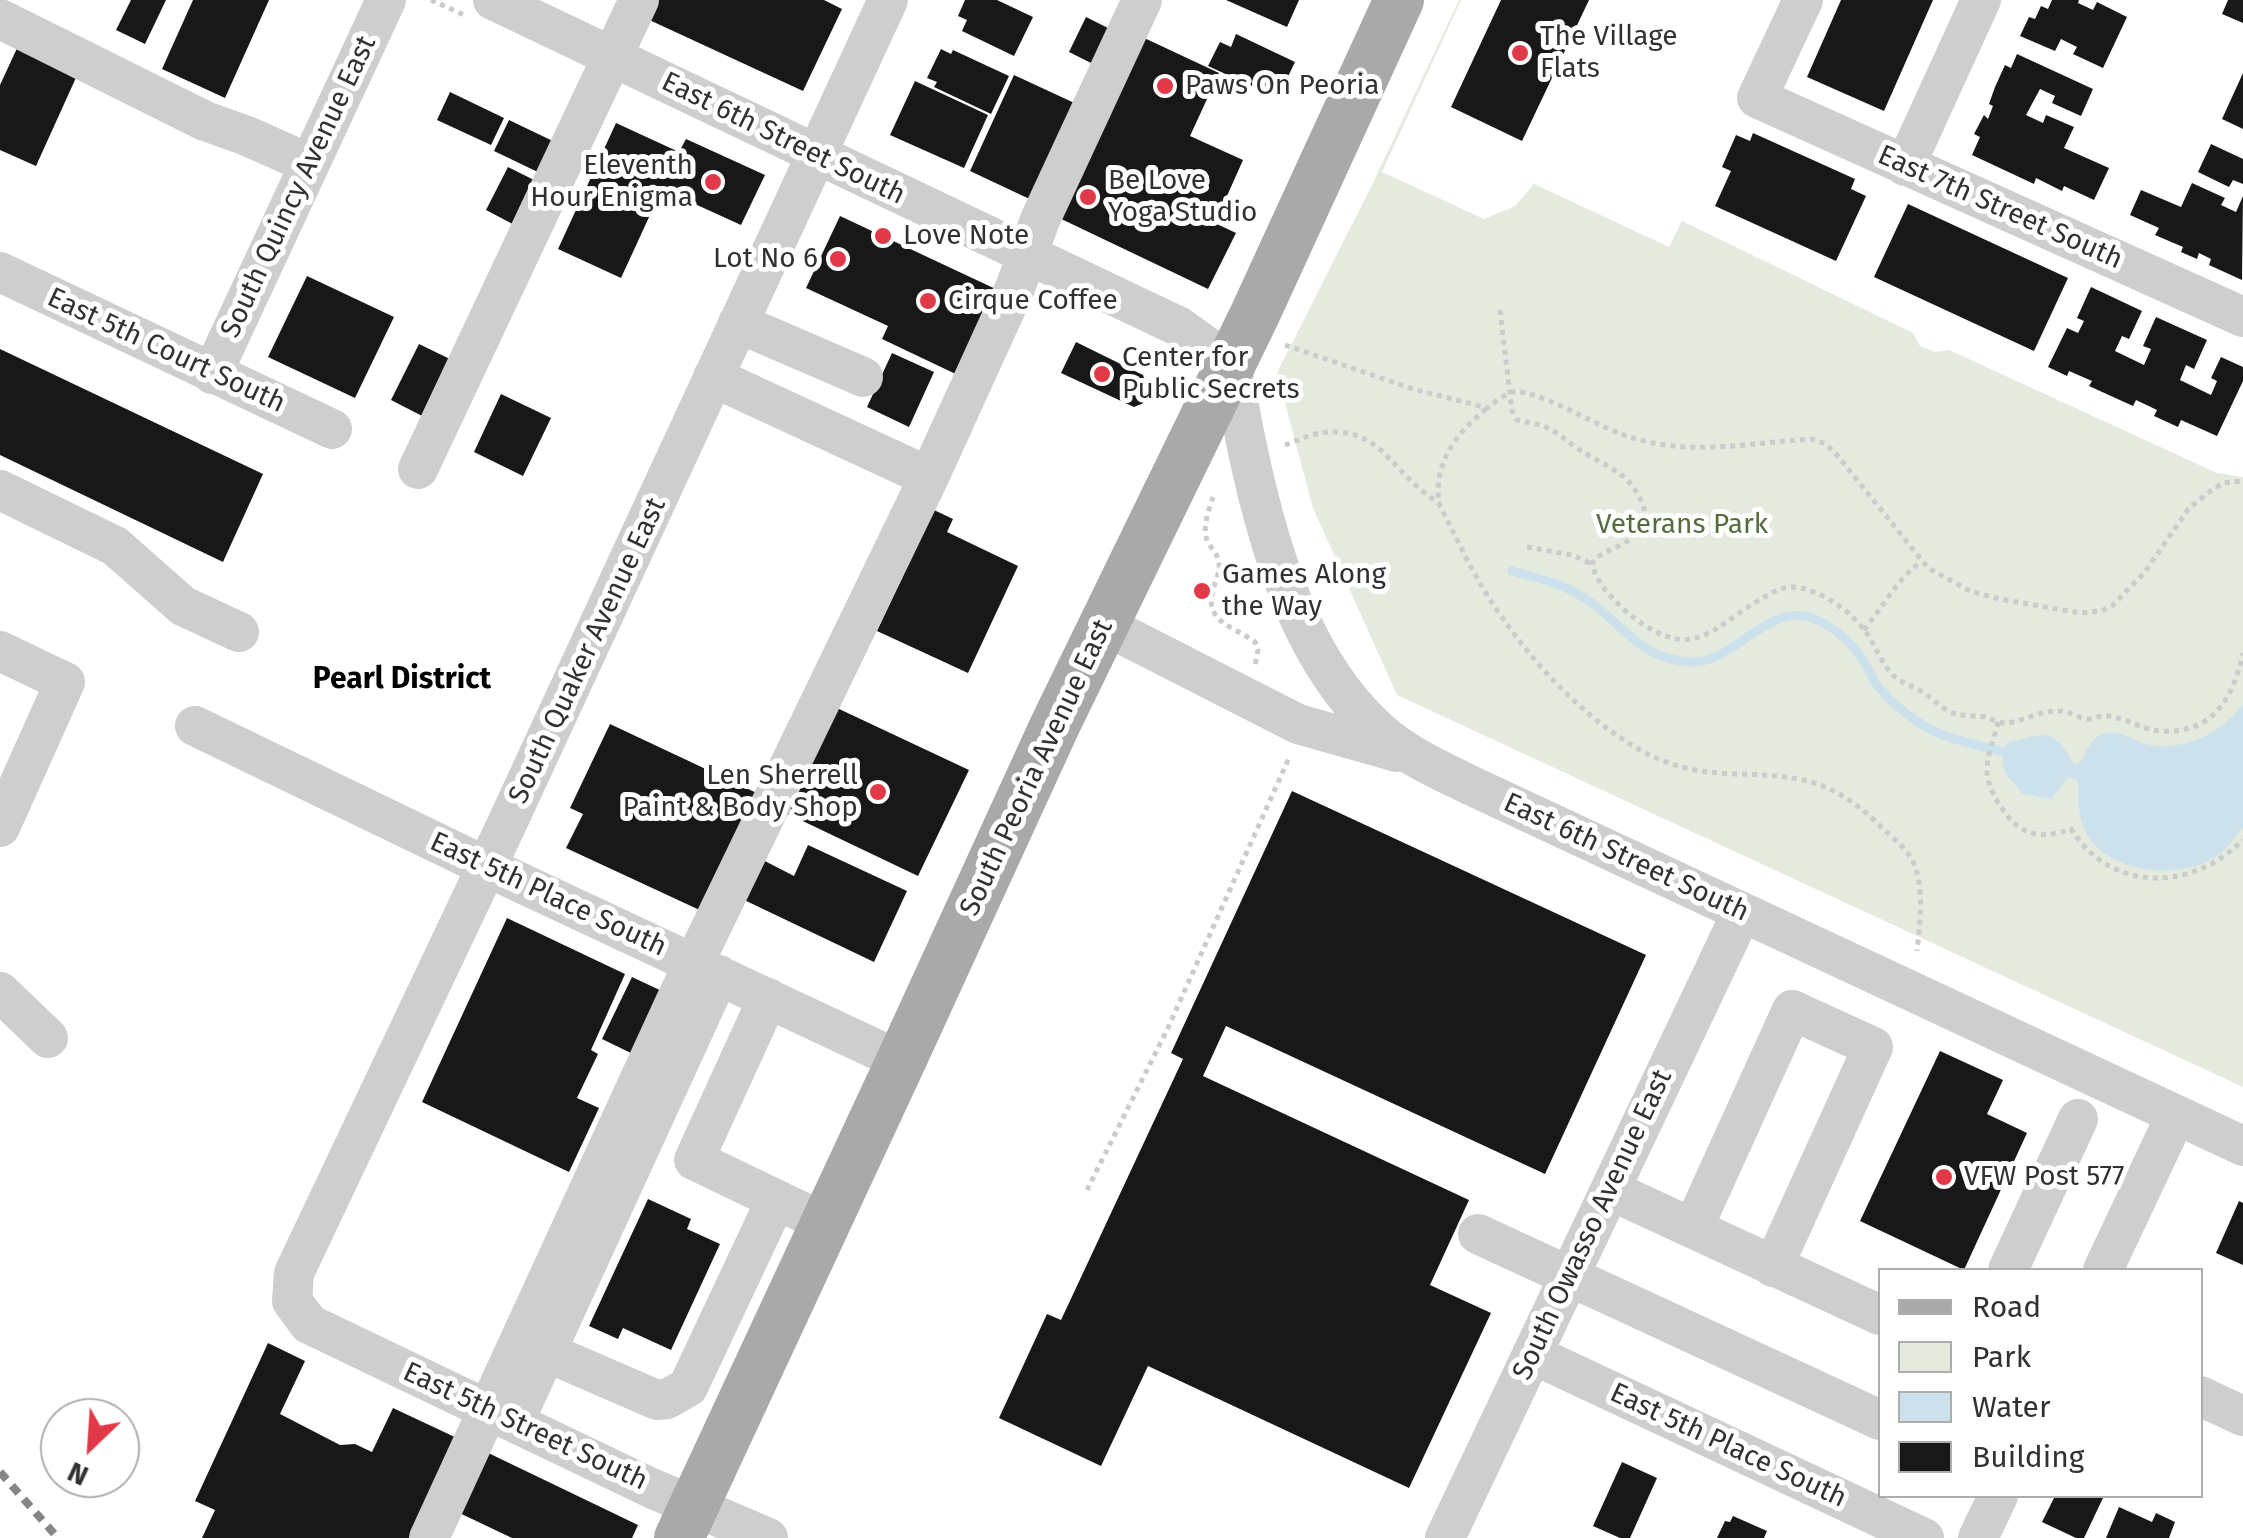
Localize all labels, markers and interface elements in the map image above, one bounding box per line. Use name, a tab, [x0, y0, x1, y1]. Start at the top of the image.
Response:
place label: The Village Flats	[1540, 20, 1678, 86]
street label: South Quincy Avenue East	[214, 31, 384, 343]
marker: The Village Flats	[1509, 42, 1531, 64]
street label: East 6th Street South	[656, 65, 910, 213]
place label: Paws On Peoria	[1185, 69, 1380, 103]
marker: Paws On Peoria	[1154, 75, 1176, 97]
street label: East 7th Street South	[1872, 139, 2128, 277]
place label: Eleventh Hour Enigma	[530, 149, 693, 215]
place label: Be Love Yoga Studio	[1108, 164, 1257, 230]
marker: Eleventh Hour Enigma	[702, 171, 724, 193]
marker: Be Love Yoga Studio	[1077, 186, 1099, 208]
place label: Love Note	[903, 219, 1029, 253]
marker: Love Note	[872, 225, 894, 247]
place label: Lot No 6	[713, 242, 818, 276]
marker: Lot No 6	[827, 248, 849, 270]
street label: East 5th Court South	[42, 281, 290, 421]
place label: Cirque Coffee	[948, 284, 1118, 318]
marker: Cirque Coffee	[917, 290, 939, 312]
place label: Center for Public Secrets	[1122, 341, 1300, 407]
marker: Center for Public Secrets	[1091, 363, 1113, 385]
street label: South Quaker Avenue East	[502, 493, 674, 809]
park label: Veterans Park	[1596, 508, 1768, 542]
place label: Games Along the Way	[1222, 558, 1386, 624]
marker: Games Along the Way	[1191, 580, 1213, 602]
street label: South Peoria Avenue East	[953, 614, 1121, 922]
district label: Pearl District	[313, 662, 491, 698]
place label: Len Sherrell Paint & Body Shop	[622, 759, 858, 825]
marker: Len Sherrell Paint & Body Shop	[867, 781, 889, 803]
street label: East 6th Street South	[1498, 786, 1754, 930]
street label: East 5th Place South	[424, 825, 672, 965]
street label: South Owasso Avenue East	[1506, 1064, 1680, 1386]
place label: VFW Post 577	[1964, 1160, 2124, 1194]
marker: VFW Post 577	[1933, 1166, 1955, 1188]
legend	[1878, 1268, 2203, 1498]
text: Road	[1972, 1289, 2041, 1325]
text: Park	[1972, 1339, 2031, 1375]
street label: East 5th Street South	[397, 1356, 653, 1498]
street label: East 5th Place South	[1604, 1376, 1852, 1516]
text: Water	[1972, 1389, 2051, 1425]
north arrow	[40, 1398, 140, 1498]
text: Building	[1972, 1439, 2084, 1475]
text: N	[63, 1455, 93, 1493]

